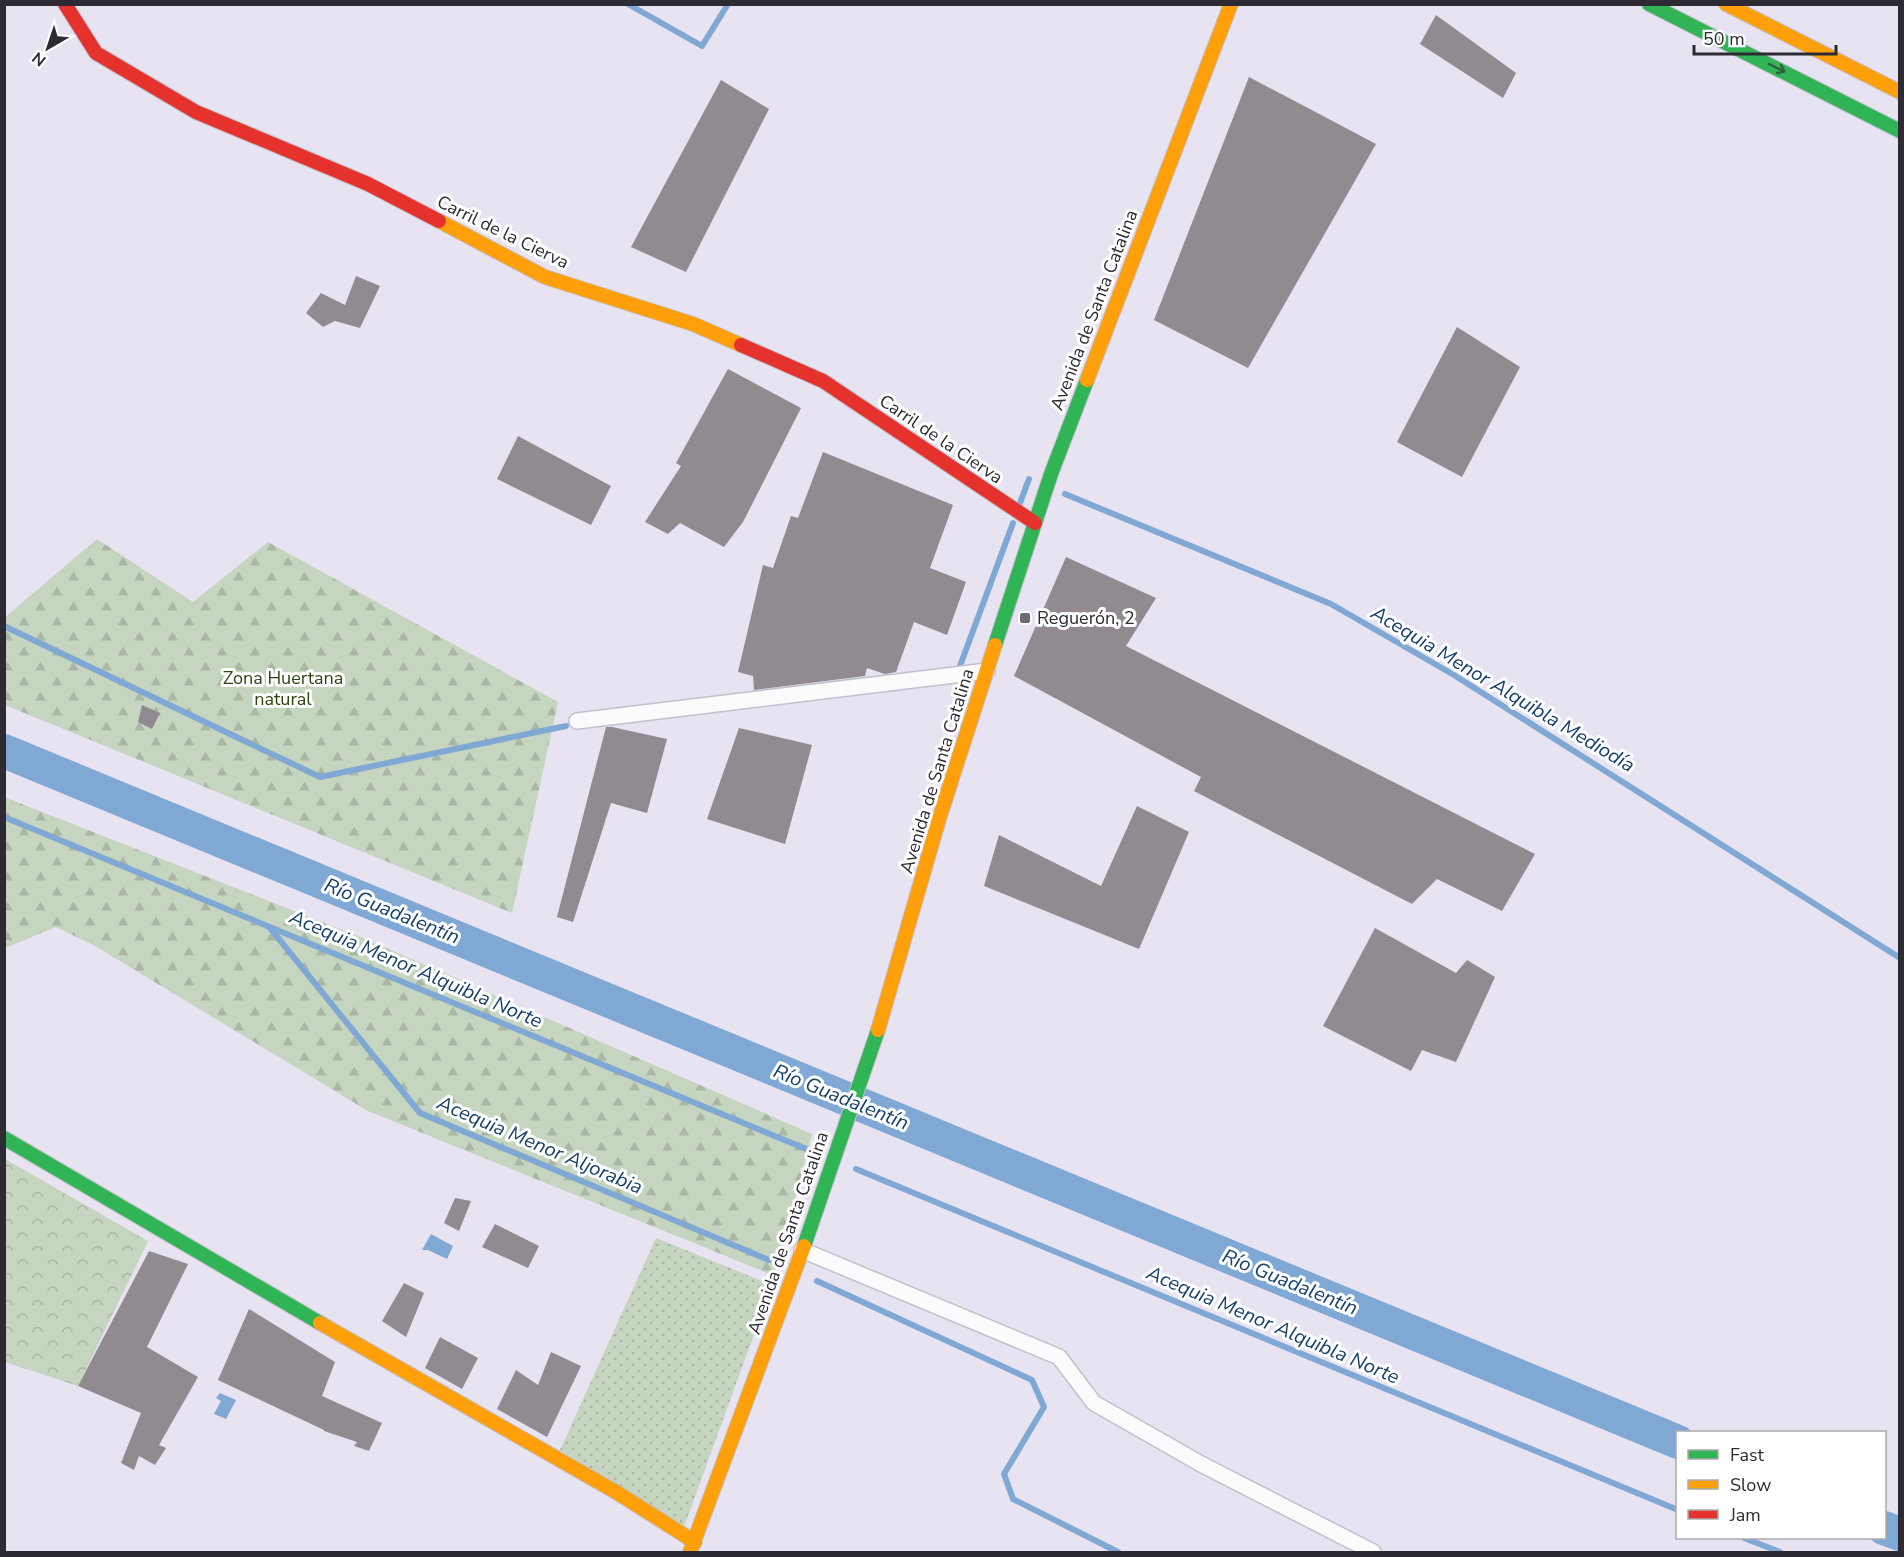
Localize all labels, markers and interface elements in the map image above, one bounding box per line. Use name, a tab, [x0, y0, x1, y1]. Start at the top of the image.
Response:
north arrow	[18, 18, 78, 78]
scale bar	[1694, 18, 1836, 56]
text: 50 m	[1703, 27, 1745, 51]
text: N	[28, 47, 51, 71]
one-way arrow	[1767, 62, 1785, 74]
street label: Carril de la Cierva	[433, 190, 573, 274]
street label: Avenida de Santa Catalina	[1045, 206, 1143, 414]
street label: Carril de la Cierva	[875, 389, 1007, 489]
water label: Acequia Menor Alquibla Mediodía	[1365, 599, 1640, 779]
place label: Reguerón, 2	[1037, 606, 1135, 630]
marker: Reguerón, 2	[1018, 611, 1032, 625]
park label: Zona Huertana natural	[223, 666, 343, 711]
street label: Avenida de Santa Catalina	[894, 666, 980, 876]
water label: Río Guadalentín	[320, 872, 464, 950]
water label: Acequia Menor Alquibla Norte	[284, 903, 547, 1035]
water label: Río Guadalentín	[769, 1058, 913, 1136]
water label: Acequia Menor Aljorabia	[432, 1089, 647, 1201]
street label: Avenida de Santa Catalina	[742, 1128, 834, 1338]
water label: Río Guadalentín	[1218, 1243, 1362, 1321]
water label: Acequia Menor Alquibla Norte	[1141, 1259, 1404, 1391]
legend	[1676, 1431, 1886, 1539]
text: Fast	[1730, 1443, 1765, 1467]
text: Slow	[1730, 1473, 1771, 1497]
text: Jam	[1729, 1503, 1761, 1527]

